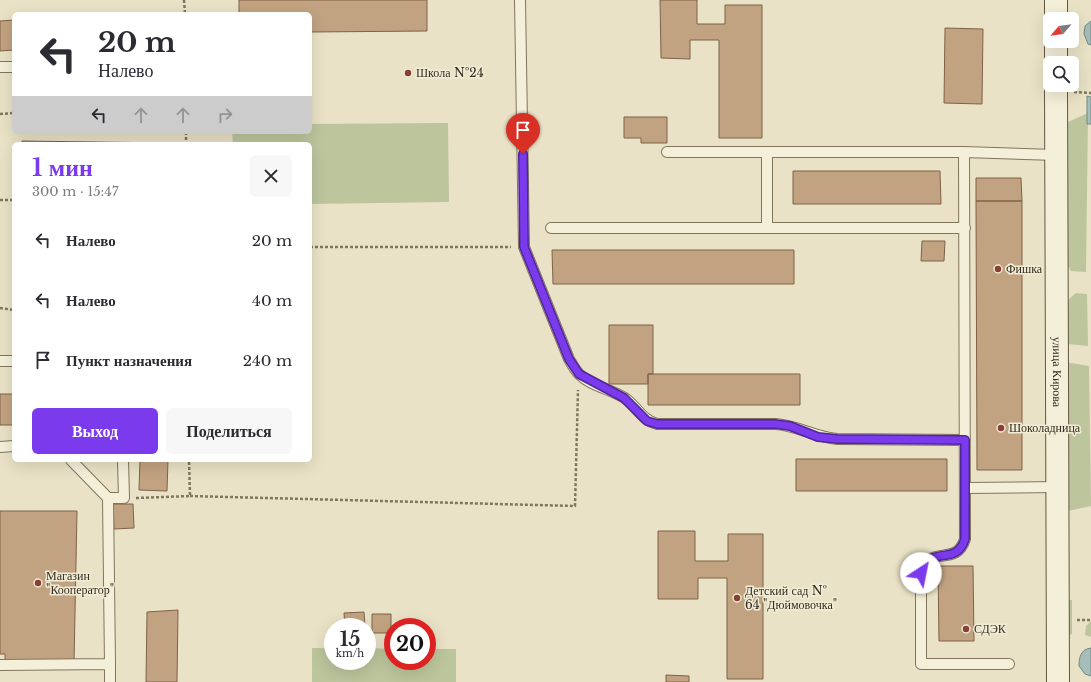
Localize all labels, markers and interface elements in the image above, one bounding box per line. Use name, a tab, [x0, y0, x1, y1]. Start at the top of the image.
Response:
north arrow	[1043, 12, 1079, 48]
map controls	[1043, 12, 1079, 92]
text: 20 m	[98, 25, 176, 60]
icon: left	[32, 28, 84, 80]
button: search	[1043, 56, 1079, 92]
text: Налево	[98, 60, 154, 82]
place label: Школа №24	[416, 65, 484, 80]
marker: Школа №24	[403, 68, 413, 78]
icon: left	[88, 104, 110, 126]
icon: ahead	[130, 104, 152, 126]
icon: ahead	[172, 104, 194, 126]
icon: right	[214, 104, 236, 126]
pin	[506, 113, 540, 154]
icon: arrive	[512, 119, 534, 141]
text: 1 мин	[32, 153, 93, 182]
button: close	[250, 155, 292, 197]
text: 300 m · 15:47	[32, 183, 118, 200]
icon: left	[32, 229, 54, 251]
text: Налево	[66, 231, 116, 250]
text: 20 m	[252, 231, 292, 250]
place label: Фишка	[1006, 261, 1043, 276]
marker: Фишка	[993, 264, 1003, 274]
icon: left	[32, 289, 54, 311]
text: Налево	[66, 291, 116, 310]
text: 40 m	[252, 291, 292, 310]
street label: улица Кирова	[1050, 337, 1065, 408]
icon: arrive	[32, 349, 54, 371]
text: Пункт назначения	[66, 351, 192, 370]
text: 240 m	[243, 351, 292, 370]
button: Выход	[32, 408, 158, 454]
button: Поделиться	[166, 408, 292, 454]
place label: Шоколадница	[1009, 420, 1081, 435]
marker: Шоколадница	[996, 423, 1006, 433]
position arrow	[900, 552, 942, 594]
place label: Магазин "Кооператор"	[46, 568, 114, 597]
marker: Магазин "Кооператор"	[33, 578, 43, 588]
place label: Детский сад № 64 "Дюймовочка"	[745, 583, 837, 612]
marker: Детский сад № 64 "Дюймовочка"	[732, 593, 742, 603]
speed limit sign: 20	[384, 618, 436, 670]
place label: СДЭК	[974, 621, 1007, 636]
marker: СДЭК	[961, 624, 971, 634]
text: 15	[340, 627, 360, 651]
text: km/h	[336, 647, 364, 660]

